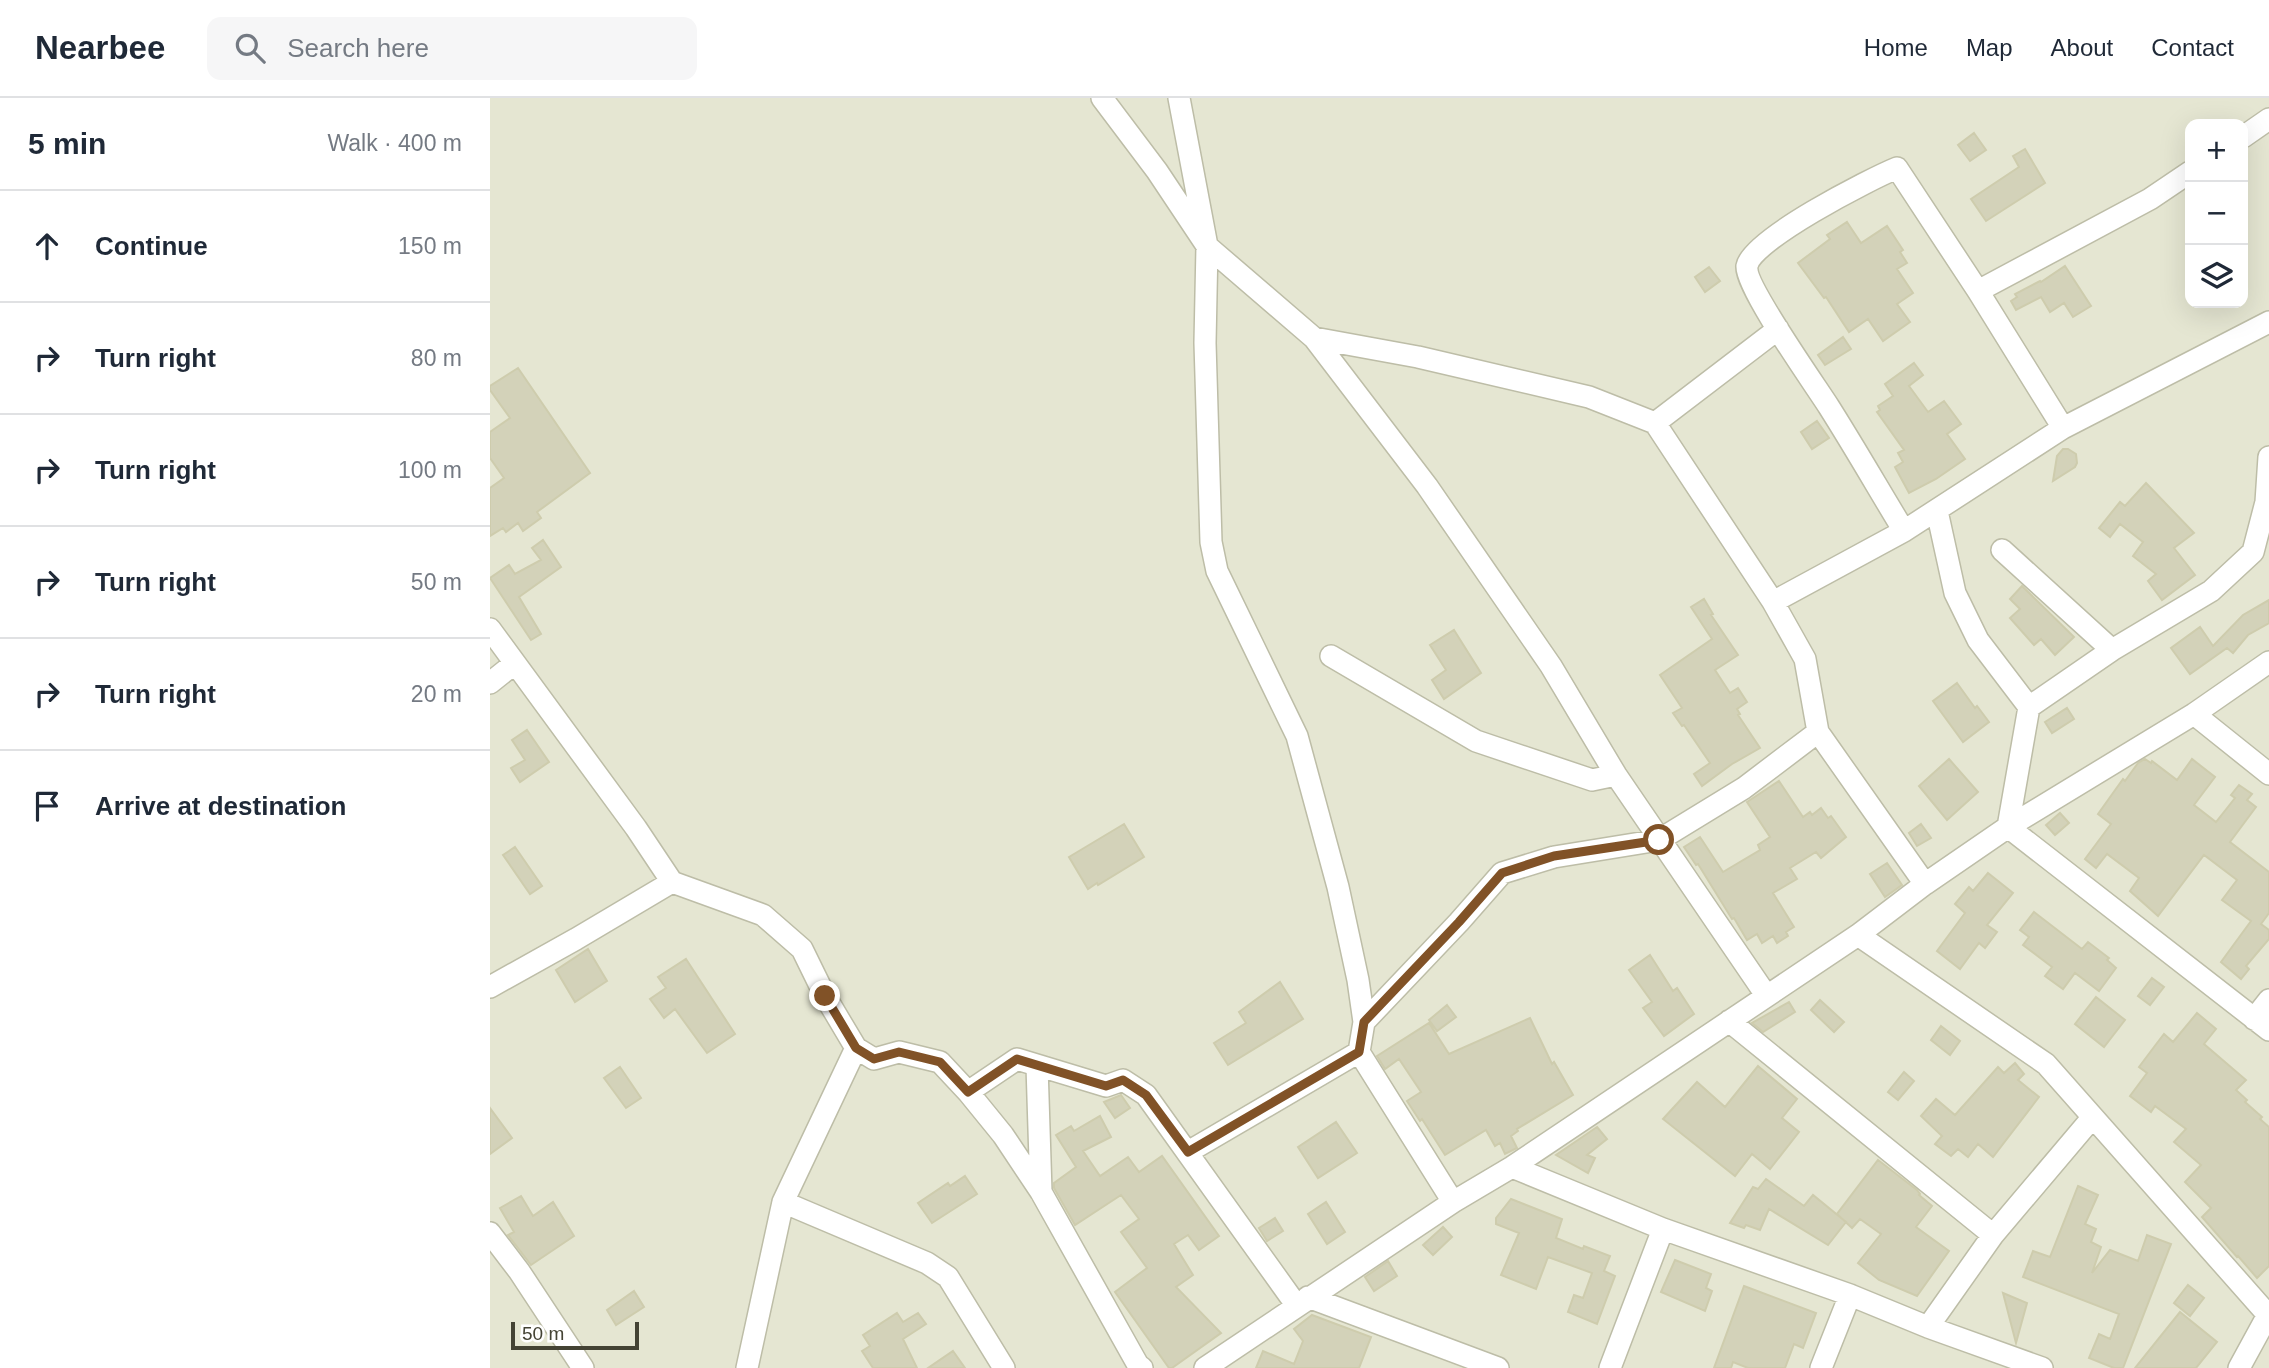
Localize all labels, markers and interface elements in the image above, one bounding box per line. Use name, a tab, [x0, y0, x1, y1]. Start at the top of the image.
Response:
search box	[207, 17, 697, 80]
text: Nearbee	[35, 29, 165, 66]
icon: search	[231, 29, 269, 67]
text: Search here	[287, 33, 429, 63]
text: Home	[1864, 34, 1928, 61]
text: Map	[1966, 34, 2013, 61]
text: About	[2051, 34, 2113, 61]
text: Contact	[2151, 34, 2234, 61]
map controls	[2185, 119, 2248, 308]
button: +	[2185, 119, 2248, 182]
text: 5 min	[28, 127, 106, 160]
text: Walk · 400 m	[327, 130, 462, 156]
button: −	[2185, 182, 2248, 245]
icon: ahead	[28, 227, 66, 265]
text: Continue	[95, 231, 208, 261]
text: 150 m	[398, 233, 462, 259]
button: layers	[2185, 245, 2248, 308]
icon: right	[28, 339, 66, 377]
text: Turn right	[95, 343, 216, 373]
text: 80 m	[411, 345, 462, 371]
icon: right	[28, 451, 66, 489]
text: Turn right	[95, 455, 216, 485]
text: 100 m	[398, 457, 462, 483]
icon: right	[28, 563, 66, 601]
text: Turn right	[95, 567, 216, 597]
text: 50 m	[411, 569, 462, 595]
icon: right	[28, 675, 66, 713]
text: Turn right	[95, 679, 216, 709]
text: 20 m	[411, 681, 462, 707]
icon: arrive	[28, 787, 66, 825]
text: Arrive at destination	[95, 791, 346, 821]
route start	[1643, 824, 1674, 855]
route end	[809, 980, 840, 1011]
scale bar	[511, 1319, 639, 1351]
text: 50 m	[522, 1323, 564, 1344]

